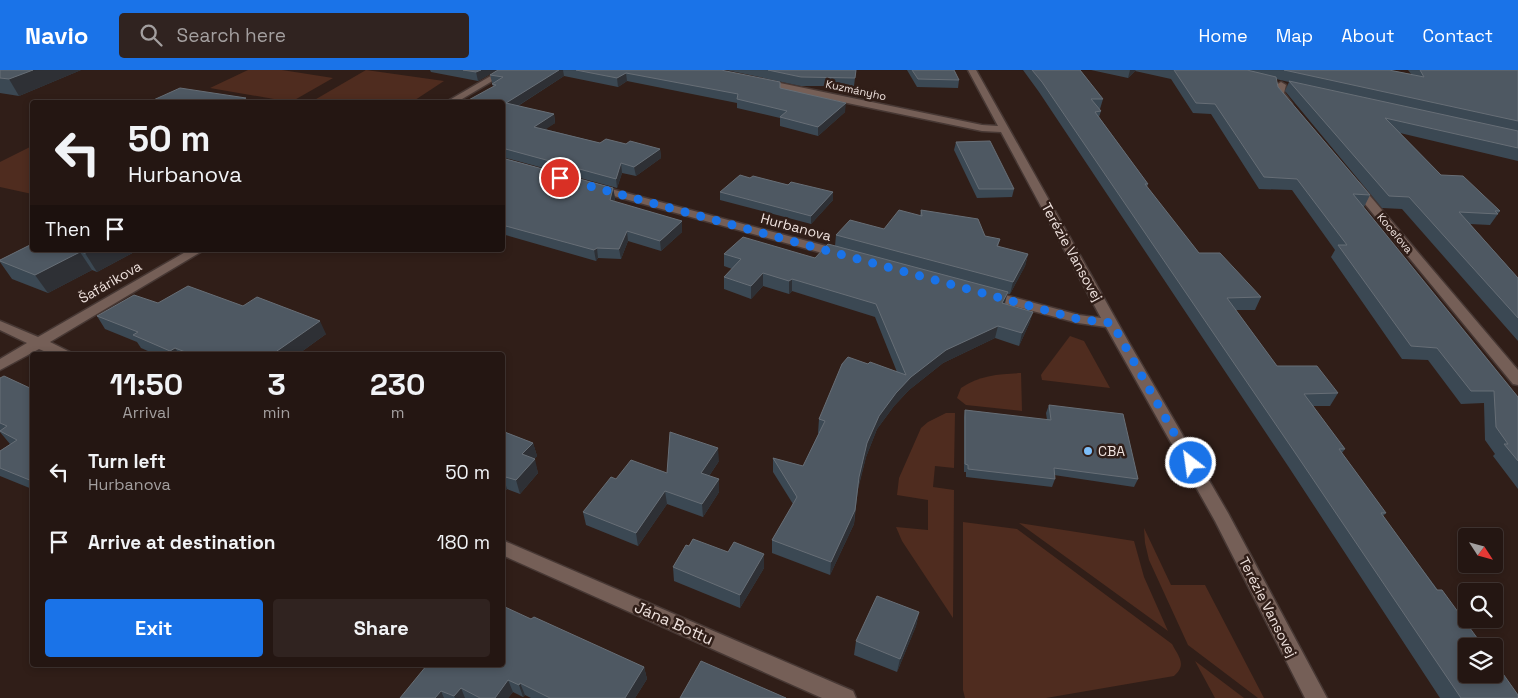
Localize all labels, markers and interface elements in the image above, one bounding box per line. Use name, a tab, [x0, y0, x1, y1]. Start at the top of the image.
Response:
search box	[119, 13, 469, 58]
text: Navio	[25, 20, 89, 51]
icon: search	[137, 21, 165, 49]
text: Search here	[177, 23, 286, 48]
text: Home	[1199, 24, 1248, 47]
text: Map	[1276, 24, 1313, 47]
text: About	[1341, 24, 1395, 47]
text: Contact	[1423, 24, 1493, 47]
street label: Kuzmányho	[824, 77, 888, 103]
text: 50 m	[128, 117, 210, 161]
icon: left	[45, 120, 110, 185]
pin	[539, 157, 581, 199]
text: Hurbanova	[128, 160, 242, 188]
icon: arrive	[546, 164, 574, 192]
street label: Terézie Vansovej	[1037, 199, 1107, 305]
street label: Hurbanova	[759, 209, 833, 245]
street label: Koceľova	[1374, 210, 1416, 256]
icon: arrive	[101, 215, 129, 243]
text: Then	[45, 217, 91, 242]
street label: Šafárikova	[75, 257, 145, 307]
text: 11:50	[110, 365, 183, 404]
text: 3	[267, 365, 286, 404]
text: 230	[370, 365, 425, 404]
text: Arrival	[123, 402, 170, 423]
text: min	[263, 402, 290, 423]
text: m	[391, 402, 405, 423]
position arrow	[1164, 436, 1216, 488]
place label: CBA	[1098, 442, 1125, 460]
marker: CBA	[1082, 445, 1094, 457]
text: Turn left	[88, 449, 166, 474]
icon: left	[45, 458, 73, 486]
text: 50 m	[445, 460, 490, 485]
text: Hurbanova	[88, 474, 171, 495]
icon: arrive	[45, 528, 73, 556]
north arrow	[1458, 528, 1502, 572]
map controls	[1458, 528, 1503, 683]
text: Arrive at destination	[88, 530, 276, 555]
text: 180 m	[437, 530, 490, 555]
street label: Terézie Vansovej	[1235, 554, 1301, 660]
button: search	[1458, 583, 1503, 628]
street label: Jána Bottu	[631, 596, 717, 650]
button: Exit	[45, 599, 263, 657]
button: Share	[273, 599, 490, 657]
button: layers	[1458, 638, 1503, 683]

